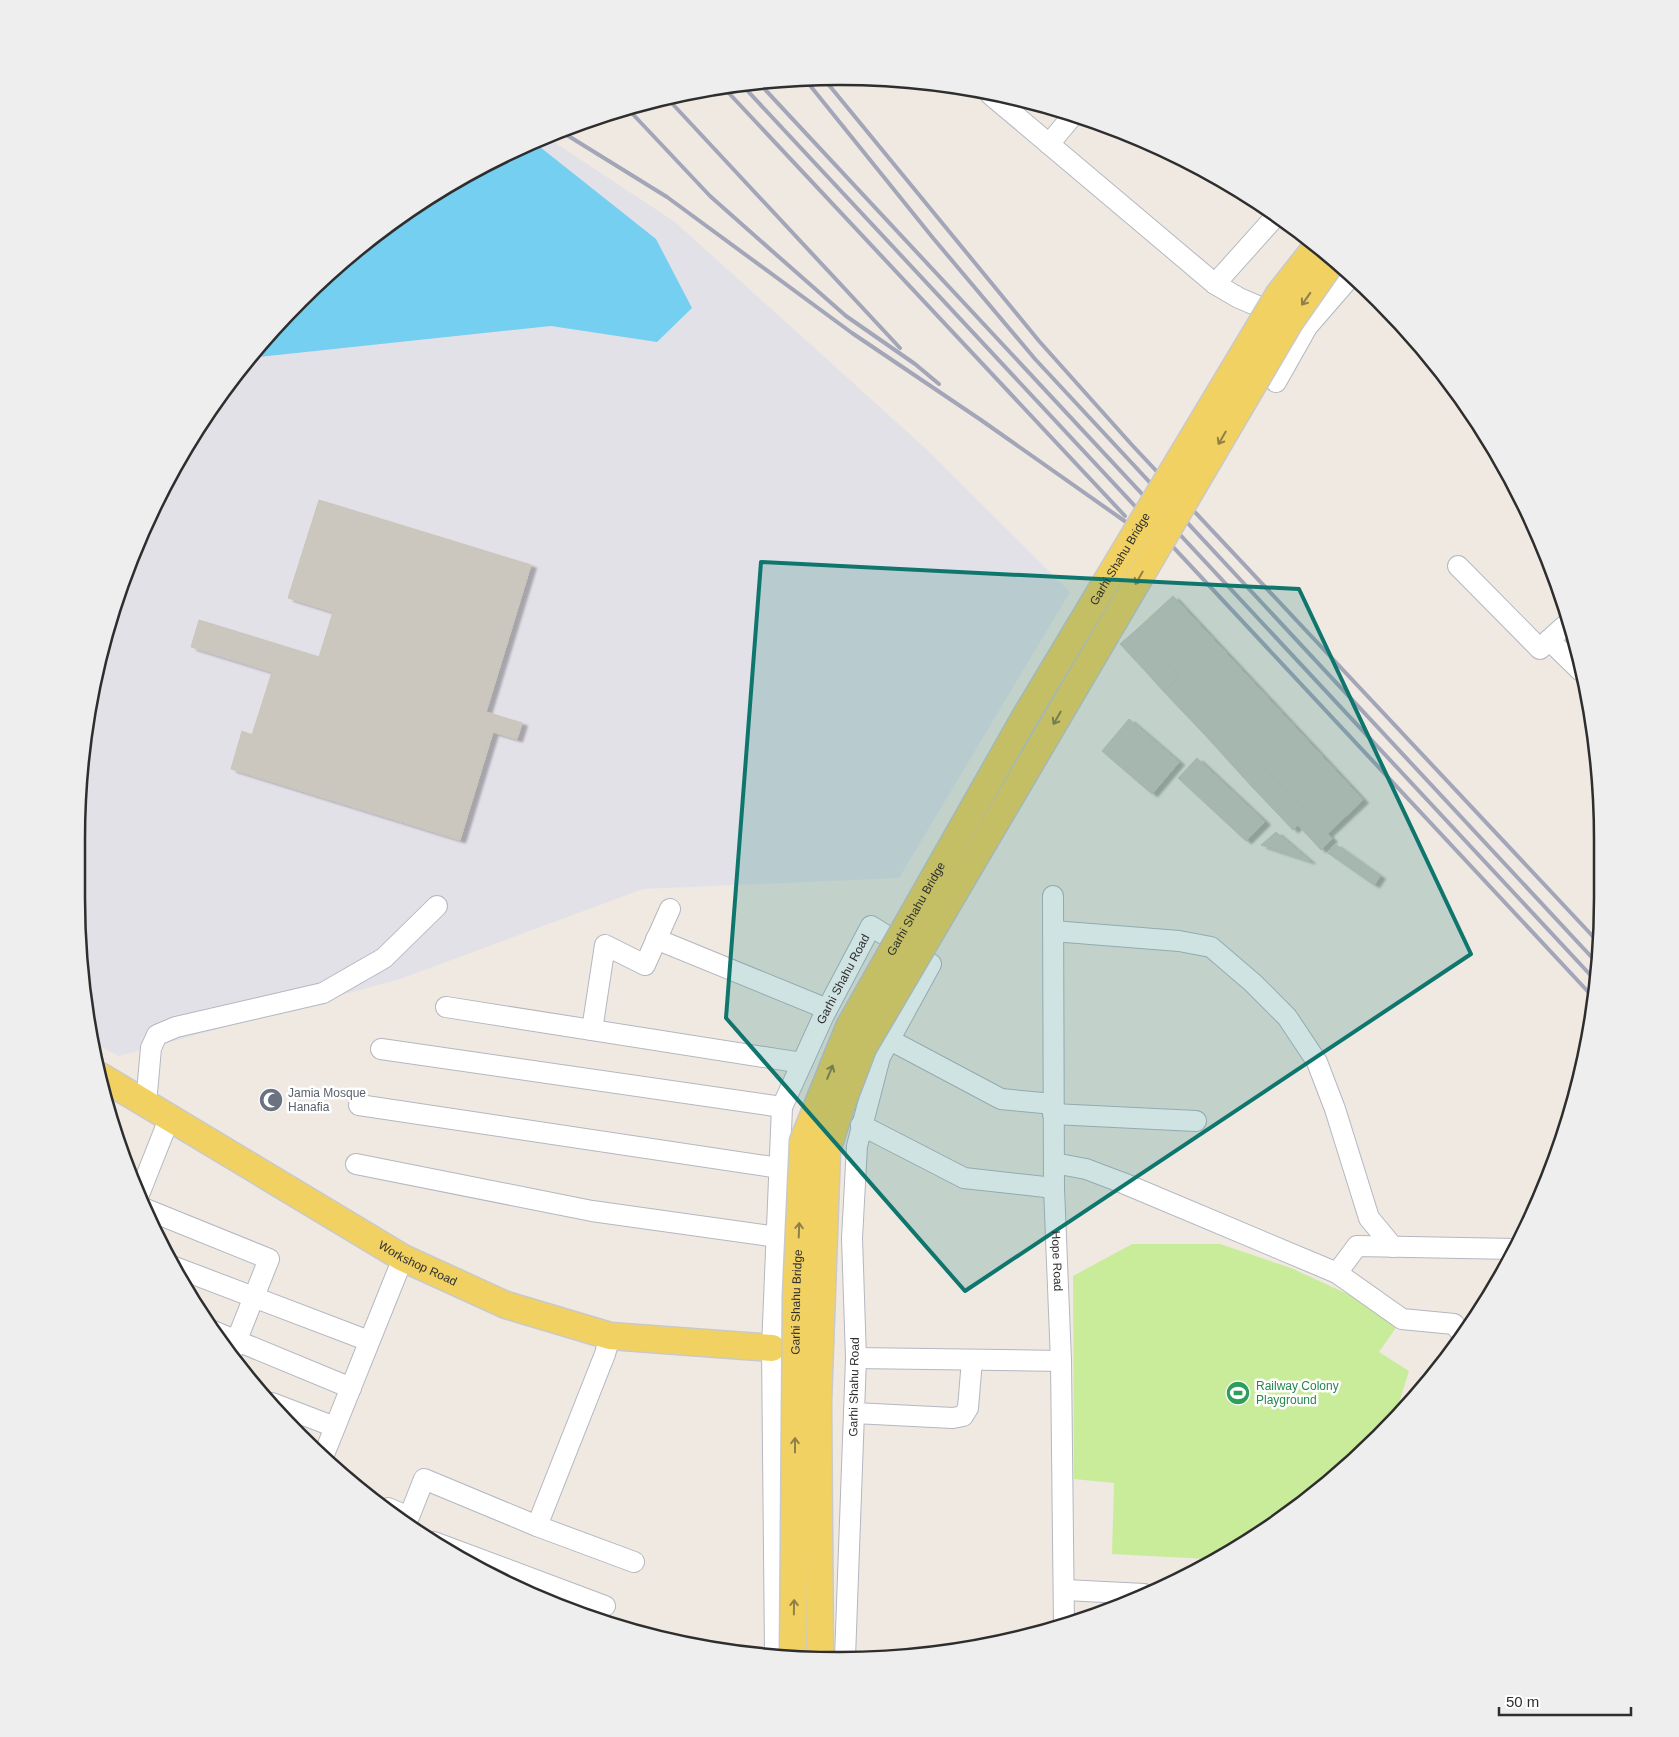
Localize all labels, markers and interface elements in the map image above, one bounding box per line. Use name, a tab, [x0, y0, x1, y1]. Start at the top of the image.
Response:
one-way arrow	[1301, 292, 1311, 306]
one-way arrow	[1216, 430, 1226, 445]
street label: Garhi Shahu Bridge	[1087, 510, 1153, 608]
one-way arrow	[1134, 571, 1144, 585]
one-way arrow	[1051, 711, 1061, 725]
street label: Garhi Shahu Bridge	[884, 859, 948, 958]
street label: Garhi Shahu Road	[814, 932, 872, 1026]
one-way arrow	[826, 1065, 835, 1080]
place label: Jamia Mosque Hanafia	[288, 1086, 366, 1114]
mosque icon: Jamia Mosque Hanafia	[258, 1087, 284, 1113]
one-way arrow	[794, 1222, 803, 1238]
street label: Hope Road	[1049, 1230, 1065, 1292]
street label: Workshop Road	[376, 1238, 459, 1289]
street label: Garhi Shahu Bridge	[789, 1249, 805, 1355]
street label: Garhi Shahu Road	[846, 1337, 862, 1437]
place label: Railway Colony Playground	[1256, 1379, 1339, 1407]
sports icon: Railway Colony Playground	[1225, 1380, 1251, 1406]
one-way arrow	[790, 1437, 800, 1453]
one-way arrow	[789, 1599, 798, 1615]
scale bar	[1499, 1684, 1632, 1716]
text: 50 m	[1506, 1693, 1539, 1710]

